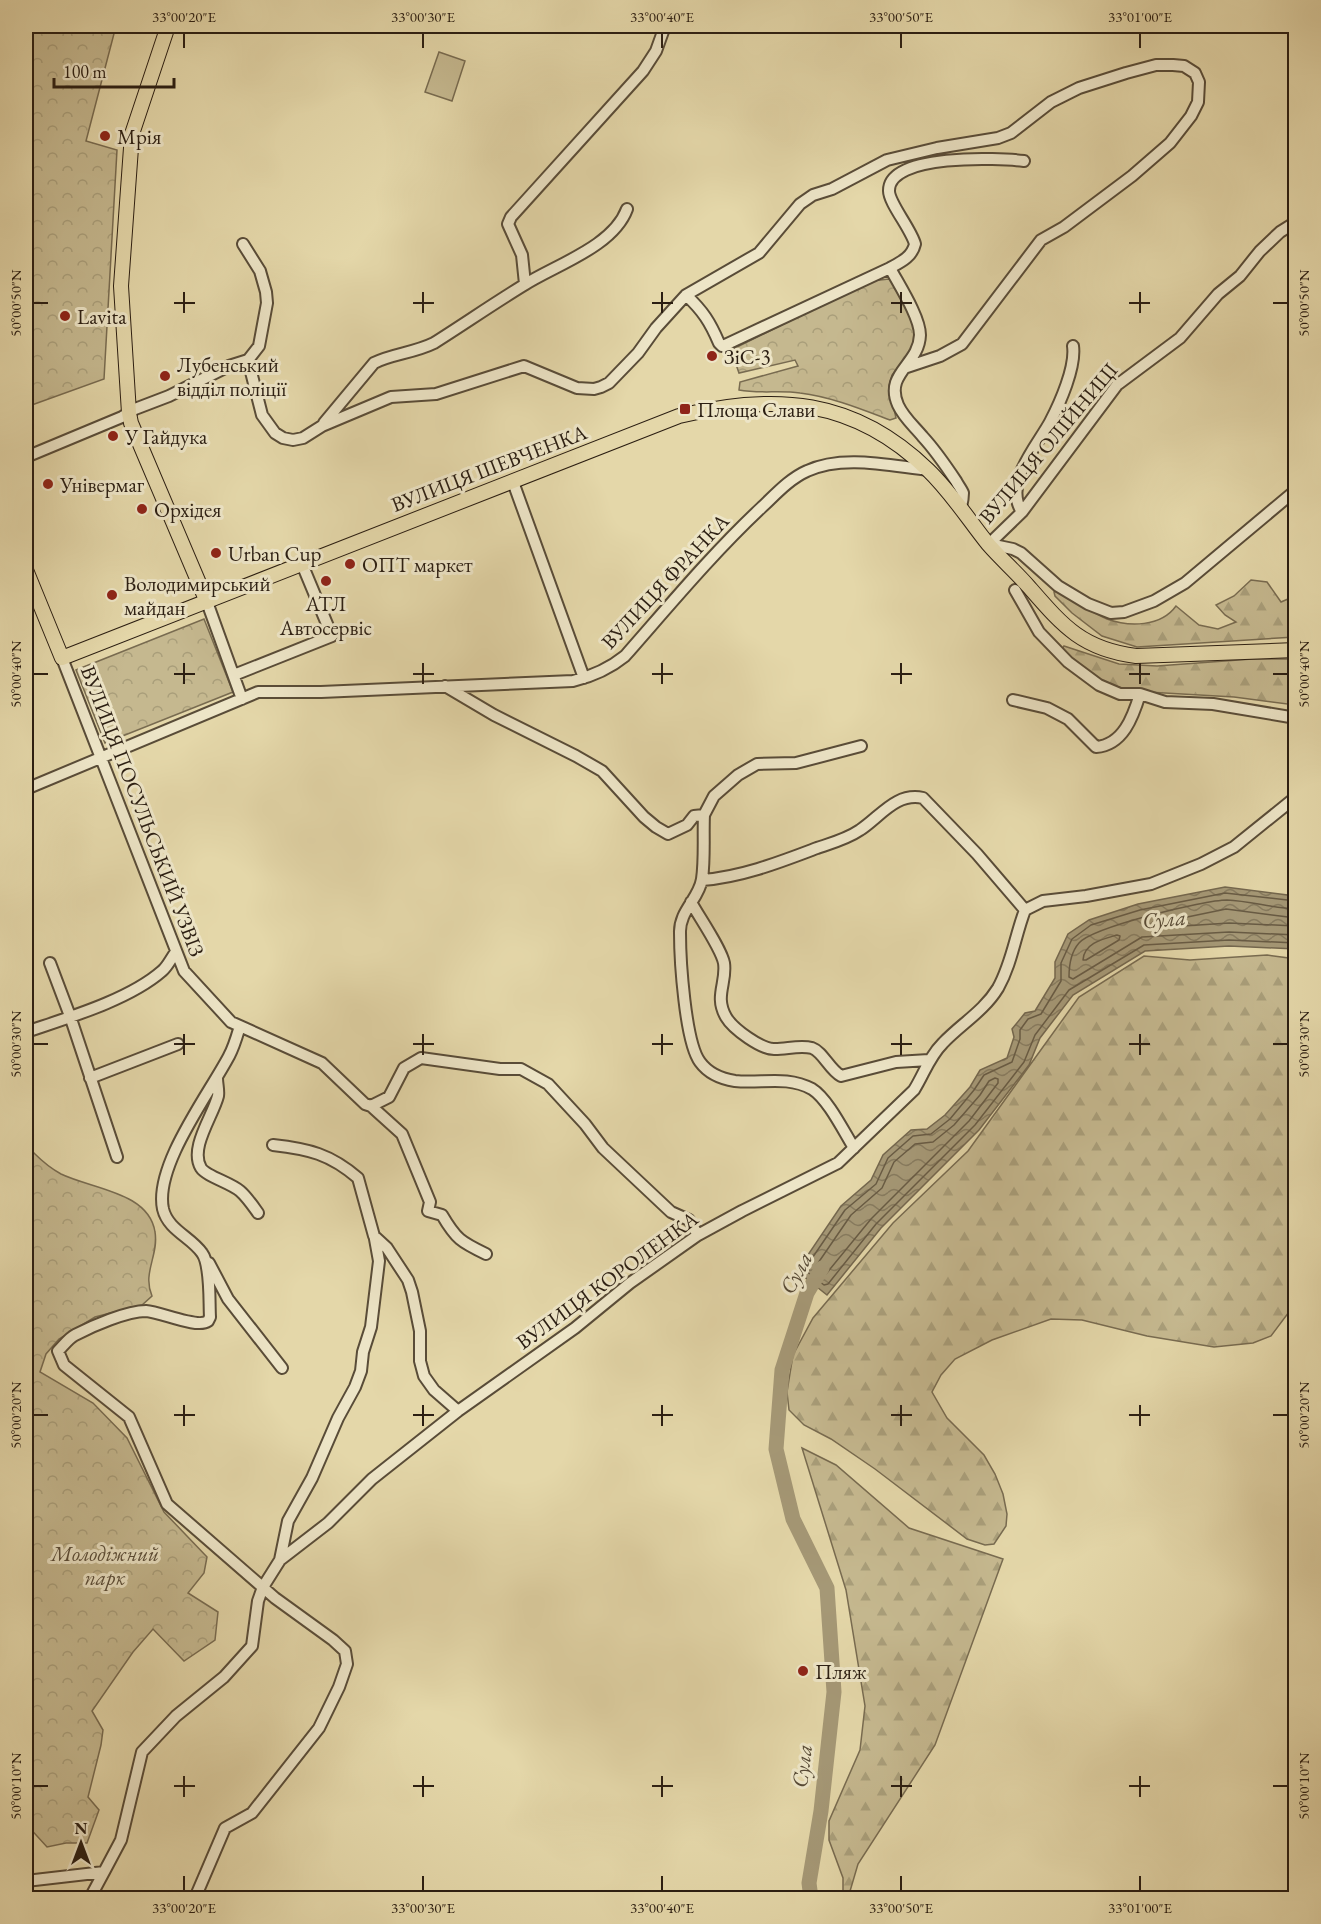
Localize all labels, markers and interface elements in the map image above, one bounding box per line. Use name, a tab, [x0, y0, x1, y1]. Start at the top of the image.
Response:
text: 33°00'20"E	[152, 7, 217, 26]
text: 33°00'30"E	[391, 7, 456, 26]
text: 33°00'40"E	[630, 7, 695, 26]
text: 33°00'50"E	[869, 7, 934, 26]
text: 33°01'00"E	[1108, 7, 1173, 26]
scale bar	[54, 51, 174, 89]
text: 100 m	[63, 60, 107, 83]
place label: Мрія	[117, 123, 161, 150]
marker: Мрія	[98, 129, 112, 143]
text: 50°00'50"N	[6, 269, 25, 337]
text: 50°00'50"N	[1294, 269, 1313, 337]
place label: Lavita	[77, 303, 127, 330]
marker: Lavita	[58, 309, 72, 323]
place label: ЗіС-3	[724, 343, 771, 370]
marker: ЗіС-3	[705, 349, 719, 363]
place label: Лубенський відділ поліції	[177, 351, 287, 402]
street label: ВУЛИЦЯ ОЛІЙНИЦІ	[973, 357, 1123, 529]
marker: Лубенський відділ поліції	[158, 369, 172, 383]
place label: Площа Слави	[697, 396, 815, 423]
marker: Площа Слави	[678, 402, 692, 416]
street label: ВУЛИЦЯ ШЕВЧЕНКА	[387, 418, 591, 518]
place label: У Гайдука	[124, 423, 208, 450]
marker: У Гайдука	[106, 429, 120, 443]
place label: Універмаг	[59, 471, 145, 498]
marker: Універмаг	[41, 477, 55, 491]
place label: Орхідея	[154, 496, 222, 523]
marker: Орхідея	[135, 502, 149, 516]
street label: ВУЛИЦЯ ФРАНКА	[595, 507, 735, 655]
place label: Urban Cup	[228, 540, 322, 567]
marker: Urban Cup	[209, 546, 223, 560]
place label: ОПТ маркет	[362, 551, 473, 578]
marker: ОПТ маркет	[343, 557, 357, 571]
place label: Володимирський майдан	[124, 570, 271, 621]
marker: АТЛ Автосервіс	[319, 574, 333, 588]
marker: Володимирський майдан	[105, 588, 119, 602]
place label: АТЛ Автосервіс	[279, 590, 372, 641]
text: 50°00'40"N	[6, 640, 25, 708]
text: 50°00'40"N	[1294, 640, 1313, 708]
street label: ВУЛИЦЯ ПОСУЛЬСЬКИЙ УЗВІЗ	[75, 662, 211, 960]
water label: Сула	[1141, 903, 1187, 935]
text: 50°00'30"N	[6, 1010, 25, 1078]
text: 50°00'30"N	[1294, 1010, 1313, 1078]
street label: ВУЛИЦЯ КОРОЛЕНКА	[511, 1205, 704, 1355]
water label: Сула	[773, 1247, 819, 1299]
text: 50°00'20"N	[6, 1381, 25, 1449]
text: 50°00'20"N	[1294, 1381, 1313, 1449]
park label: Молодіжний парк	[49, 1540, 159, 1591]
place label: Пляж	[815, 1658, 867, 1685]
marker: Пляж	[796, 1664, 810, 1678]
water label: Сула	[785, 1743, 819, 1789]
text: 50°00'10"N	[6, 1752, 25, 1820]
text: 50°00'10"N	[1294, 1752, 1313, 1820]
north arrow	[51, 1813, 111, 1873]
text: N	[75, 1818, 88, 1839]
text: 33°00'20"E	[152, 1898, 217, 1917]
text: 33°00'30"E	[391, 1898, 456, 1917]
text: 33°00'40"E	[630, 1898, 695, 1917]
text: 33°00'50"E	[869, 1898, 934, 1917]
text: 33°01'00"E	[1108, 1898, 1173, 1917]

